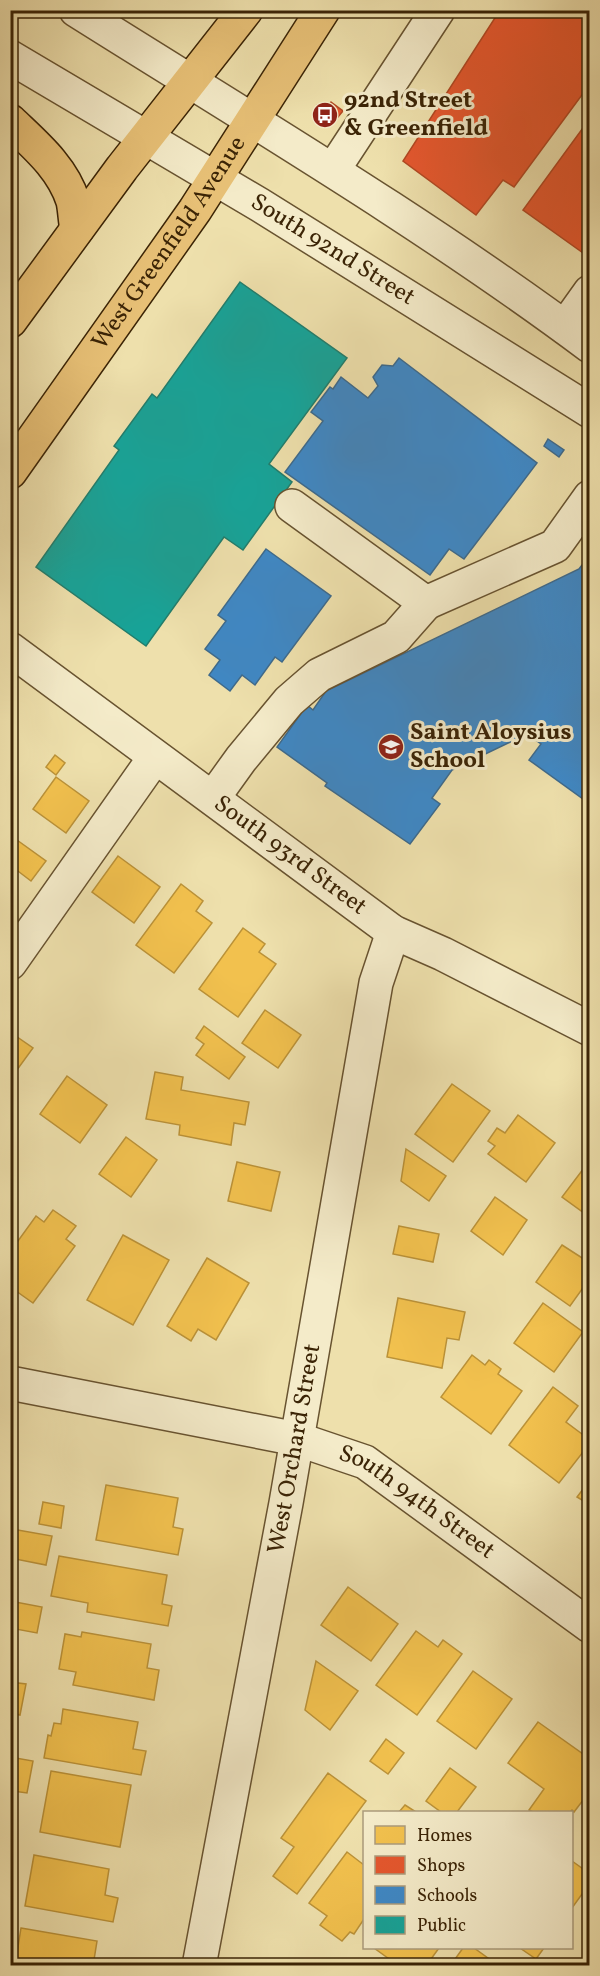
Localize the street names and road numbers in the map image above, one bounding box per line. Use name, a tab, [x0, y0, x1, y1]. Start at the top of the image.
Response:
street label: West Greenfield Avenue	[84, 130, 255, 357]
street label: South 92nd Street	[244, 186, 421, 315]
street label: South 93rd Street	[206, 788, 374, 924]
street label: West Orchard Street	[260, 1341, 330, 1557]
street label: South 94th Street	[334, 1437, 502, 1568]

